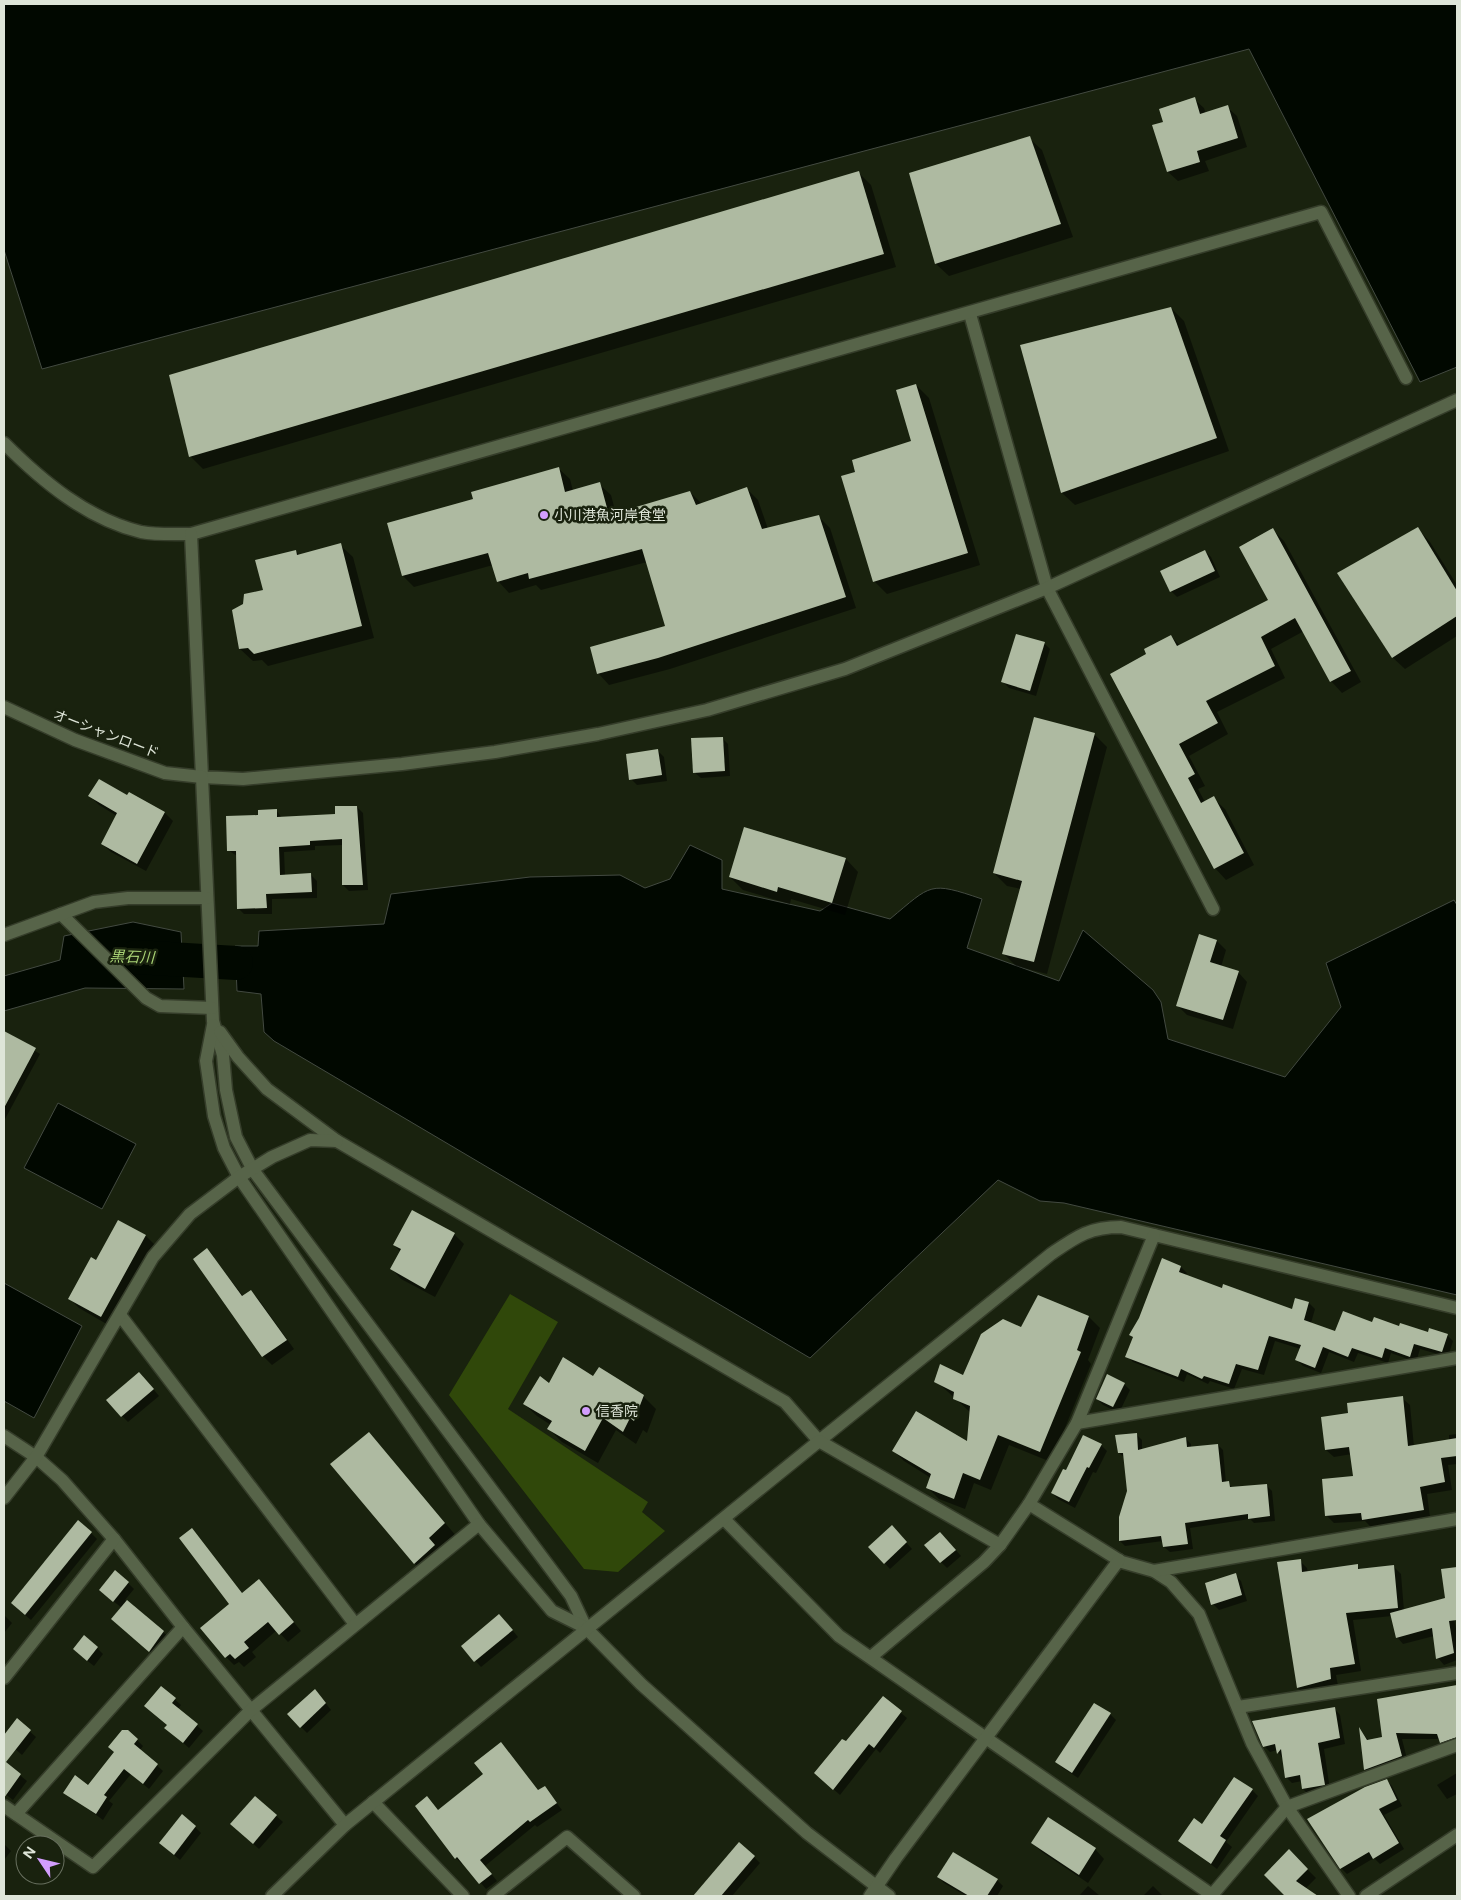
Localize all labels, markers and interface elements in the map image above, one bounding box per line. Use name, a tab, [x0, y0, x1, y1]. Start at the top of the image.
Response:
place label: 小川港魚河岸食堂	[554, 507, 666, 524]
marker: 小川港魚河岸食堂	[538, 509, 550, 521]
street label: オーシャンロード	[51, 706, 161, 762]
water label: 黒石川	[109, 947, 157, 967]
place label: 信香院	[596, 1403, 638, 1420]
marker: 信香院	[580, 1405, 592, 1417]
north arrow	[15, 1835, 65, 1885]
text: N	[20, 1844, 40, 1862]

